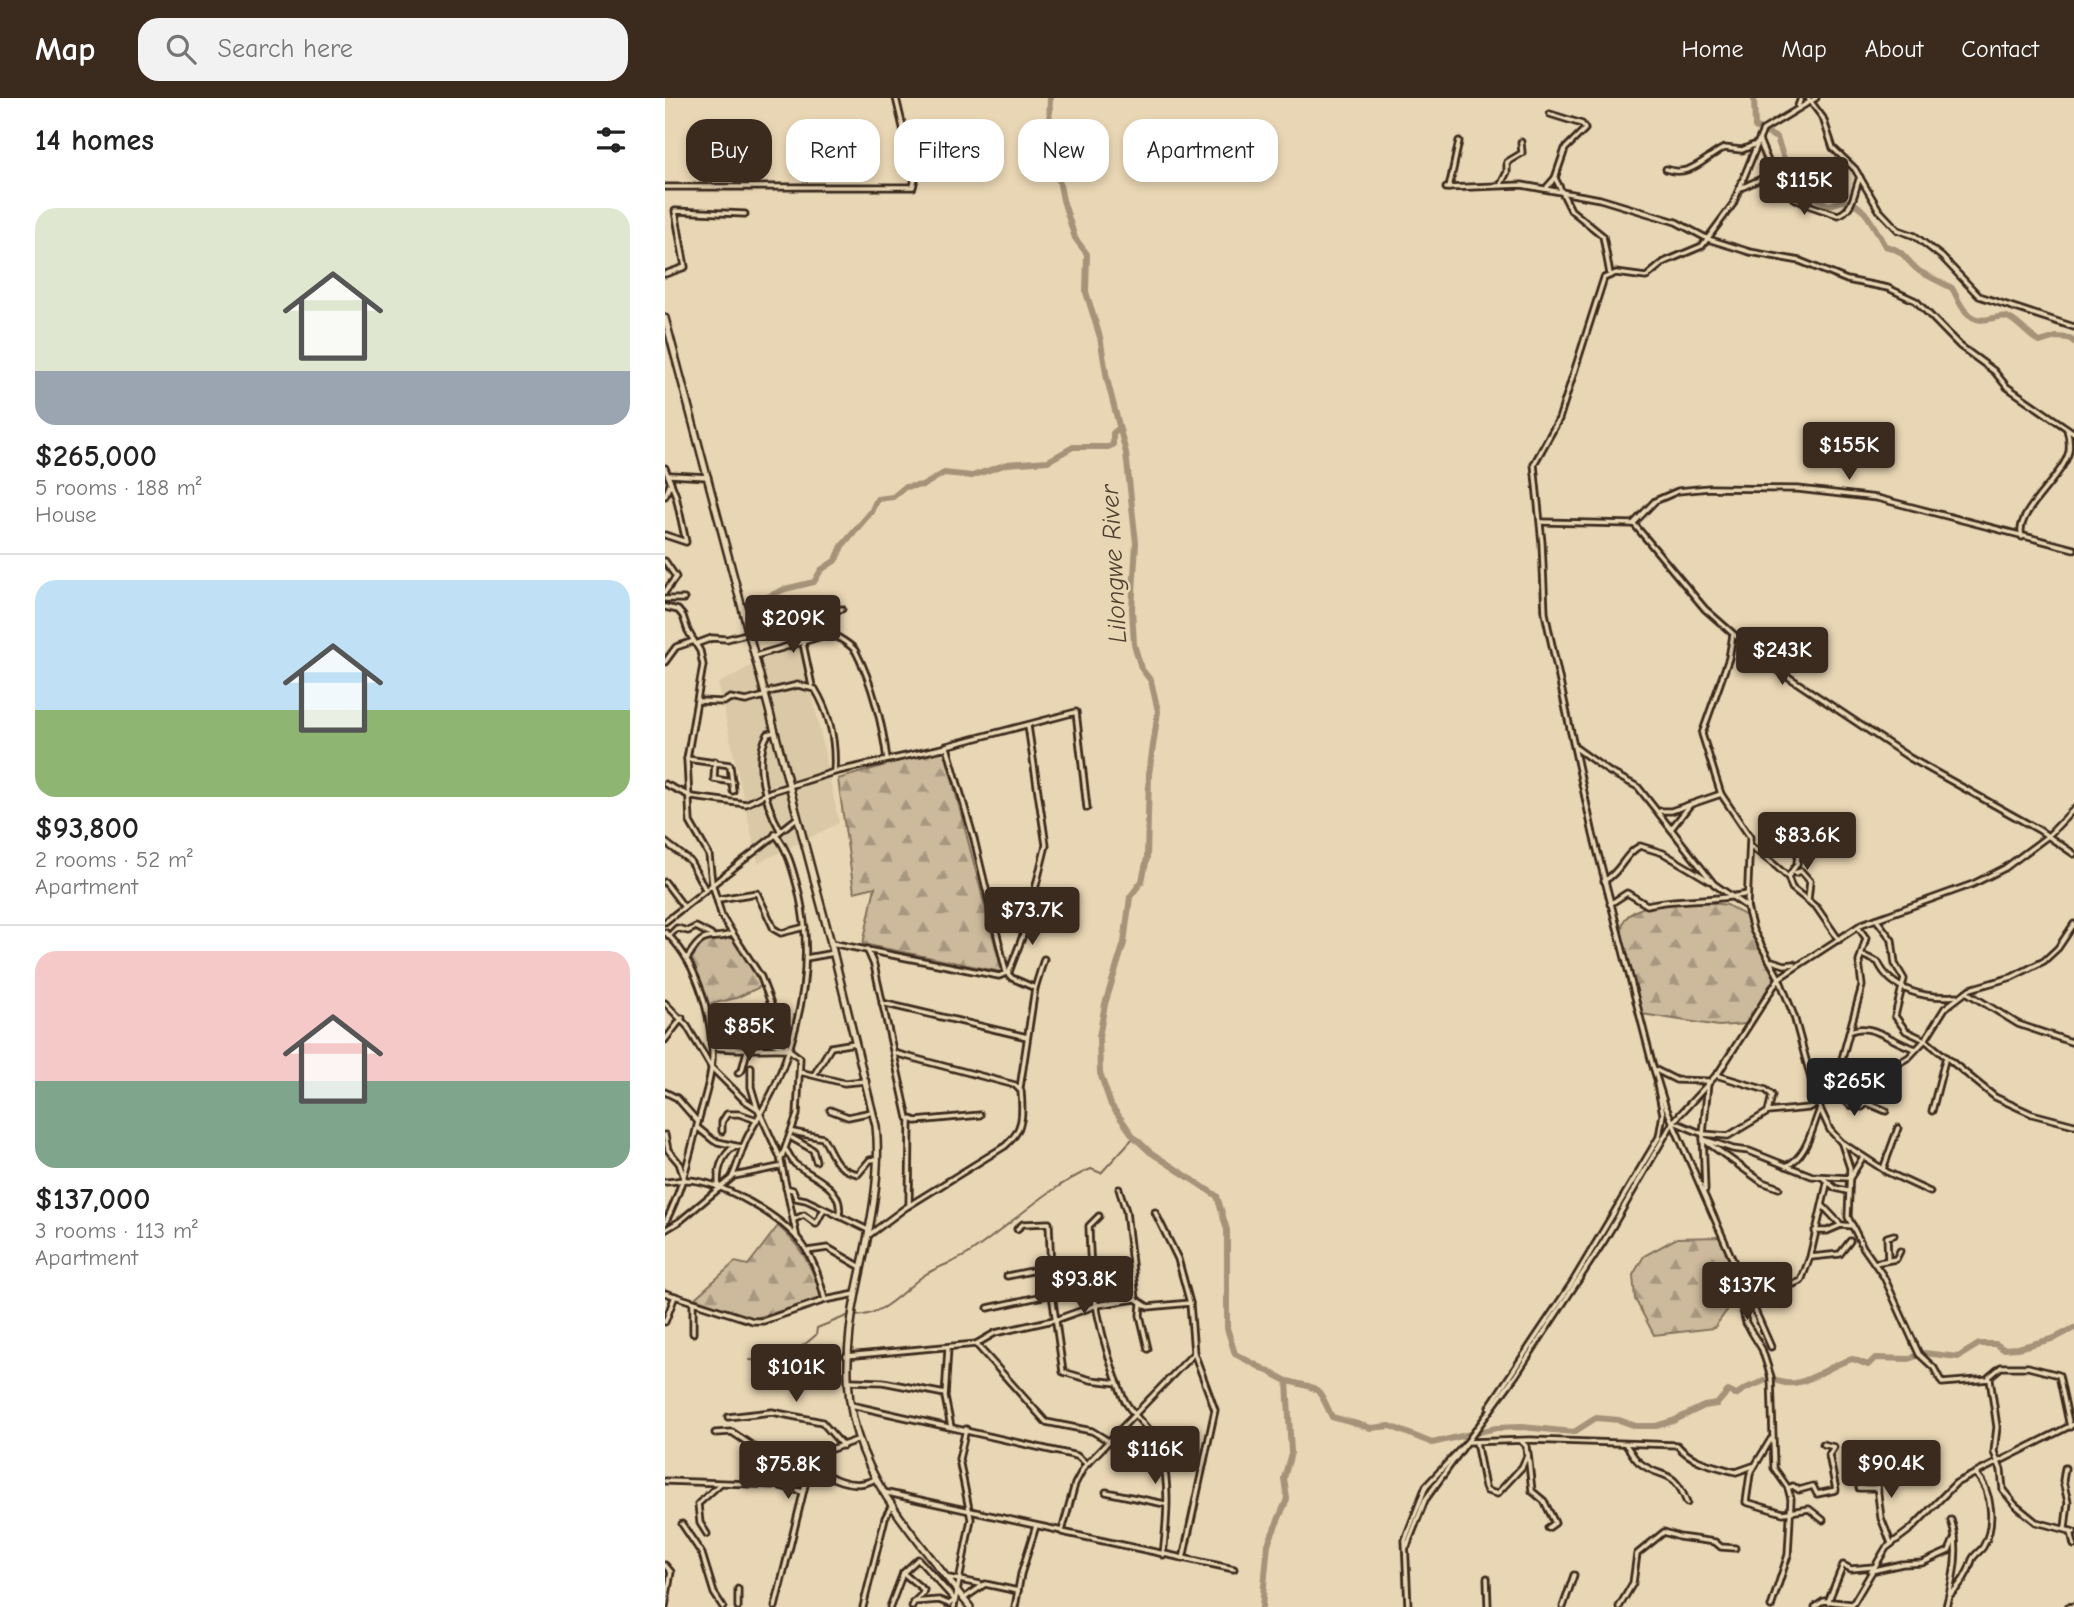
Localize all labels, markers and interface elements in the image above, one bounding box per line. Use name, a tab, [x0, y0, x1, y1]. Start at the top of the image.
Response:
search box	[138, 18, 628, 81]
text: Map	[35, 30, 96, 68]
icon: search	[162, 30, 200, 68]
text: Search here	[218, 34, 353, 64]
text: Home	[1682, 35, 1743, 63]
text: Map	[1781, 35, 1827, 63]
text: About	[1865, 35, 1923, 63]
text: Contact	[1961, 35, 2039, 63]
chip: Buy	[686, 119, 772, 182]
chip: Rent	[786, 119, 880, 182]
chip: Filters	[894, 119, 1004, 182]
chip: New	[1018, 119, 1109, 182]
chip: Apartment	[1123, 119, 1278, 182]
icon: filters	[592, 121, 630, 159]
text: 14 homes	[35, 123, 154, 158]
pin: $115K	[1755, 158, 1853, 217]
text: $115K	[1775, 166, 1833, 193]
icon: home	[270, 253, 396, 379]
pin: $155K	[1800, 422, 1898, 482]
text: $155K	[1819, 431, 1879, 458]
text: $265,000	[35, 439, 157, 474]
text: 5 rooms · 188 m²	[35, 474, 201, 501]
water label: Lilongwe River	[1095, 482, 1133, 644]
text: House	[35, 501, 97, 528]
pin: $209K	[744, 596, 842, 655]
text: $209K	[761, 604, 825, 631]
icon: home	[270, 625, 396, 751]
pin: $243K	[1733, 628, 1831, 687]
text: $243K	[1752, 636, 1812, 663]
text: $93,800	[35, 811, 139, 846]
pin: $83.6K	[1750, 812, 1864, 872]
text: $83.6K	[1774, 821, 1840, 848]
text: 2 rooms · 52 m²	[35, 846, 193, 873]
text: Apartment	[35, 873, 138, 900]
pin: $73.7K	[975, 888, 1089, 947]
text: $73.7K	[1001, 896, 1064, 923]
icon: home	[270, 996, 396, 1122]
pin: $85K	[708, 1004, 790, 1063]
text: $85K	[724, 1012, 774, 1039]
pin: $265K	[1805, 1058, 1903, 1118]
text: $265K	[1823, 1067, 1885, 1094]
text: $137,000	[35, 1182, 150, 1217]
text: 3 rooms · 113 m²	[35, 1217, 198, 1244]
text: Apartment	[35, 1244, 138, 1271]
pin: $93.8K	[1027, 1256, 1141, 1316]
pin: $137K	[1698, 1262, 1796, 1322]
text: $93.8K	[1051, 1265, 1117, 1292]
text: $137K	[1718, 1271, 1776, 1298]
pin: $101K	[747, 1344, 845, 1404]
text: $101K	[767, 1353, 825, 1380]
pin: $116K	[1106, 1426, 1204, 1486]
text: $116K	[1127, 1435, 1183, 1462]
pin: $90.4K	[1834, 1440, 1948, 1500]
pin: $75.8K	[731, 1442, 845, 1501]
text: $90.4K	[1858, 1449, 1924, 1476]
text: $75.8K	[755, 1450, 821, 1477]

